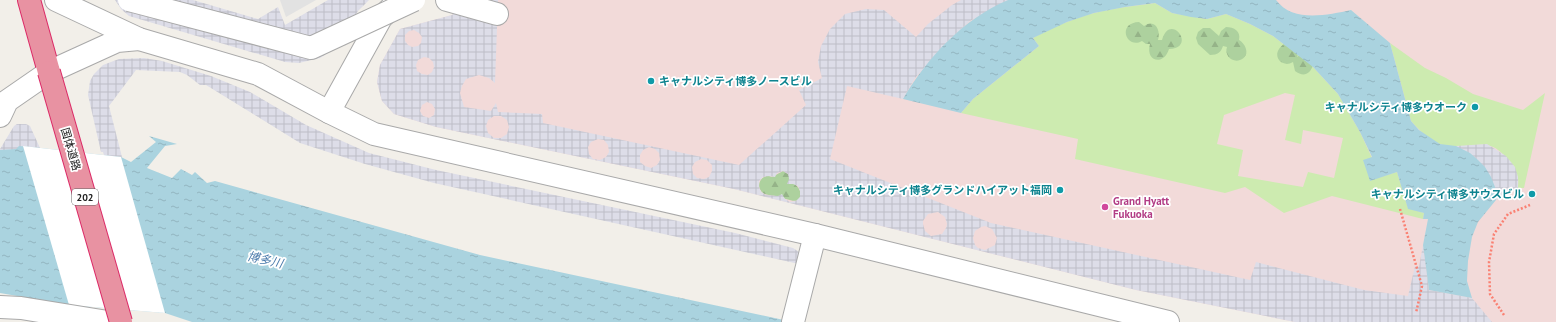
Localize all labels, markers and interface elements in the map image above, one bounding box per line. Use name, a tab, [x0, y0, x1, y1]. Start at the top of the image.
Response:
place label: キャナルシティ博多ノースビル	[659, 74, 812, 88]
marker: キャナルシティ博多ノースビル	[646, 76, 656, 86]
place label: キャナルシティ博多ウオーク	[1325, 100, 1467, 114]
marker: キャナルシティ博多ウオーク	[1470, 102, 1480, 112]
street label: 国体道路	[58, 126, 84, 172]
place label: キャナルシティ博多グランドハイアット福岡	[833, 183, 1052, 197]
marker: キャナルシティ博多グランドハイアット福岡	[1055, 185, 1065, 195]
place label: キャナルシティ博多サウスビル	[1371, 187, 1524, 201]
road number: 202	[72, 189, 98, 205]
marker: キャナルシティ博多サウスビル	[1527, 189, 1537, 199]
place label: Grand Hyatt Fukuoka	[1113, 194, 1169, 221]
marker: Grand Hyatt Fukuoka	[1100, 202, 1110, 212]
water label: 博多川	[246, 248, 286, 271]

